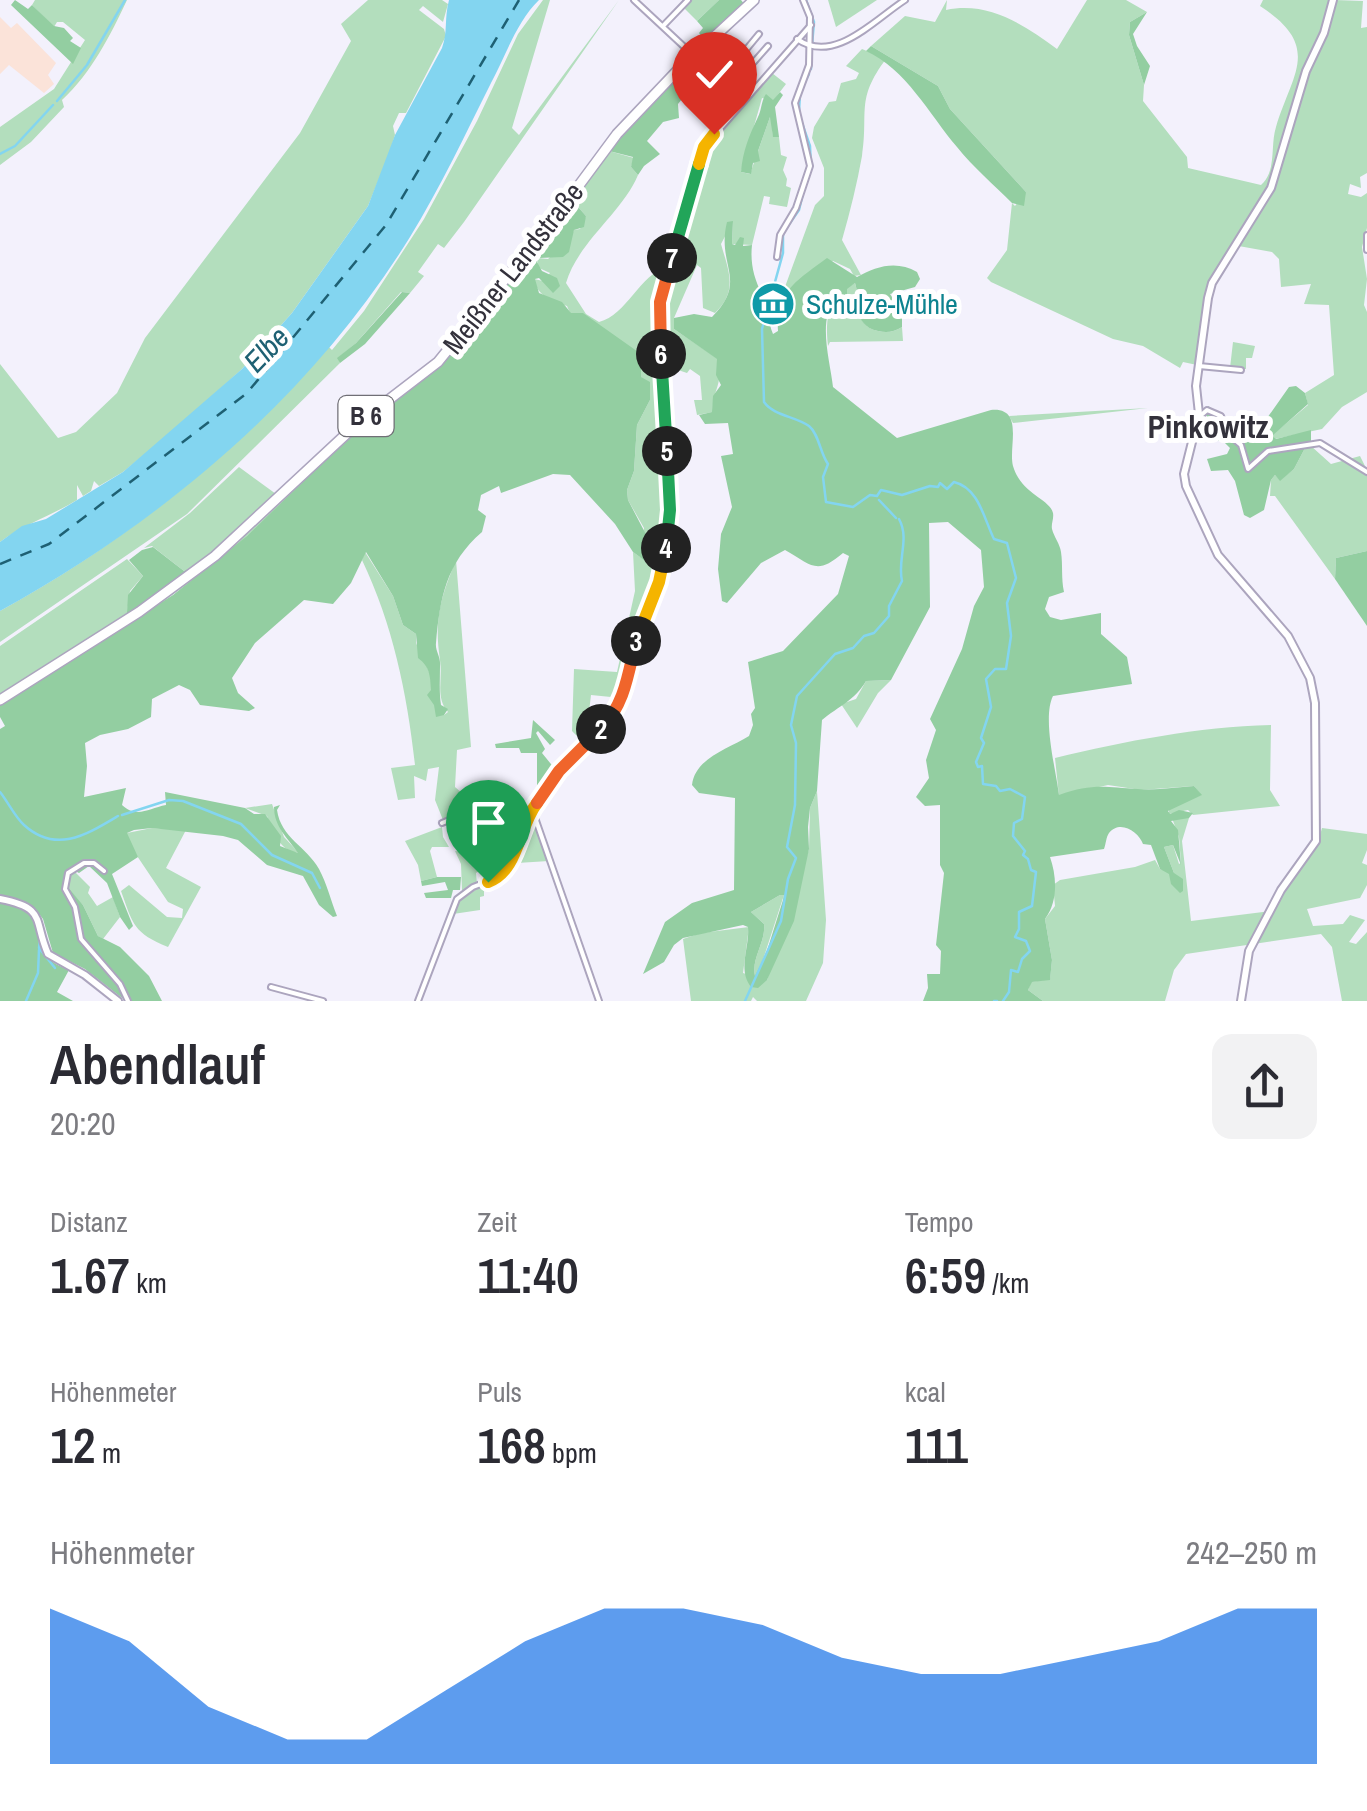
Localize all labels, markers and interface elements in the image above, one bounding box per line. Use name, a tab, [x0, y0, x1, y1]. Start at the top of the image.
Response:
pin	[672, 32, 757, 135]
icon: check	[687, 47, 742, 102]
street label: Meißner Landstraße	[434, 174, 592, 362]
pin: 7	[647, 233, 697, 283]
text: 7	[666, 239, 678, 277]
museum icon: Schulze-Mühle	[750, 281, 796, 327]
place label: Schulze-Mühle	[806, 285, 958, 323]
water label: Elbe	[235, 317, 297, 381]
pin: 6	[636, 329, 686, 379]
text: 6	[655, 335, 667, 373]
road number: B 6	[338, 396, 394, 436]
district label: Pinkowitz	[1147, 405, 1269, 448]
pin: 5	[642, 426, 692, 476]
text: 5	[661, 432, 673, 470]
pin: 4	[641, 523, 691, 573]
text: 4	[660, 529, 672, 567]
pin: 3	[611, 616, 661, 666]
text: 3	[630, 622, 642, 660]
pin: 2	[576, 704, 626, 754]
text: 2	[595, 710, 607, 748]
pin	[446, 780, 531, 883]
icon: arrive	[461, 795, 516, 850]
text: Abendlauf	[50, 1027, 265, 1101]
button: share	[1212, 1034, 1317, 1139]
text: 20:20	[50, 1102, 116, 1145]
text: Distanz	[50, 1203, 128, 1241]
text: Zeit	[477, 1203, 517, 1241]
text: Tempo	[905, 1203, 974, 1241]
text: 1.67	[50, 1241, 130, 1309]
text: 11:40	[477, 1241, 579, 1309]
text: 6:59	[905, 1241, 986, 1309]
text: km	[130, 1264, 167, 1302]
text: /km	[986, 1264, 1029, 1302]
text: Höhenmeter	[50, 1373, 176, 1411]
text: Puls	[477, 1373, 522, 1411]
text: kcal	[905, 1373, 945, 1411]
text: 12	[50, 1411, 96, 1479]
text: 168	[477, 1411, 546, 1479]
text: 111	[905, 1411, 968, 1479]
text: m	[96, 1434, 121, 1472]
text: bpm	[546, 1434, 597, 1472]
text: Höhenmeter	[50, 1531, 194, 1574]
text: 242–250 m	[1186, 1531, 1317, 1574]

